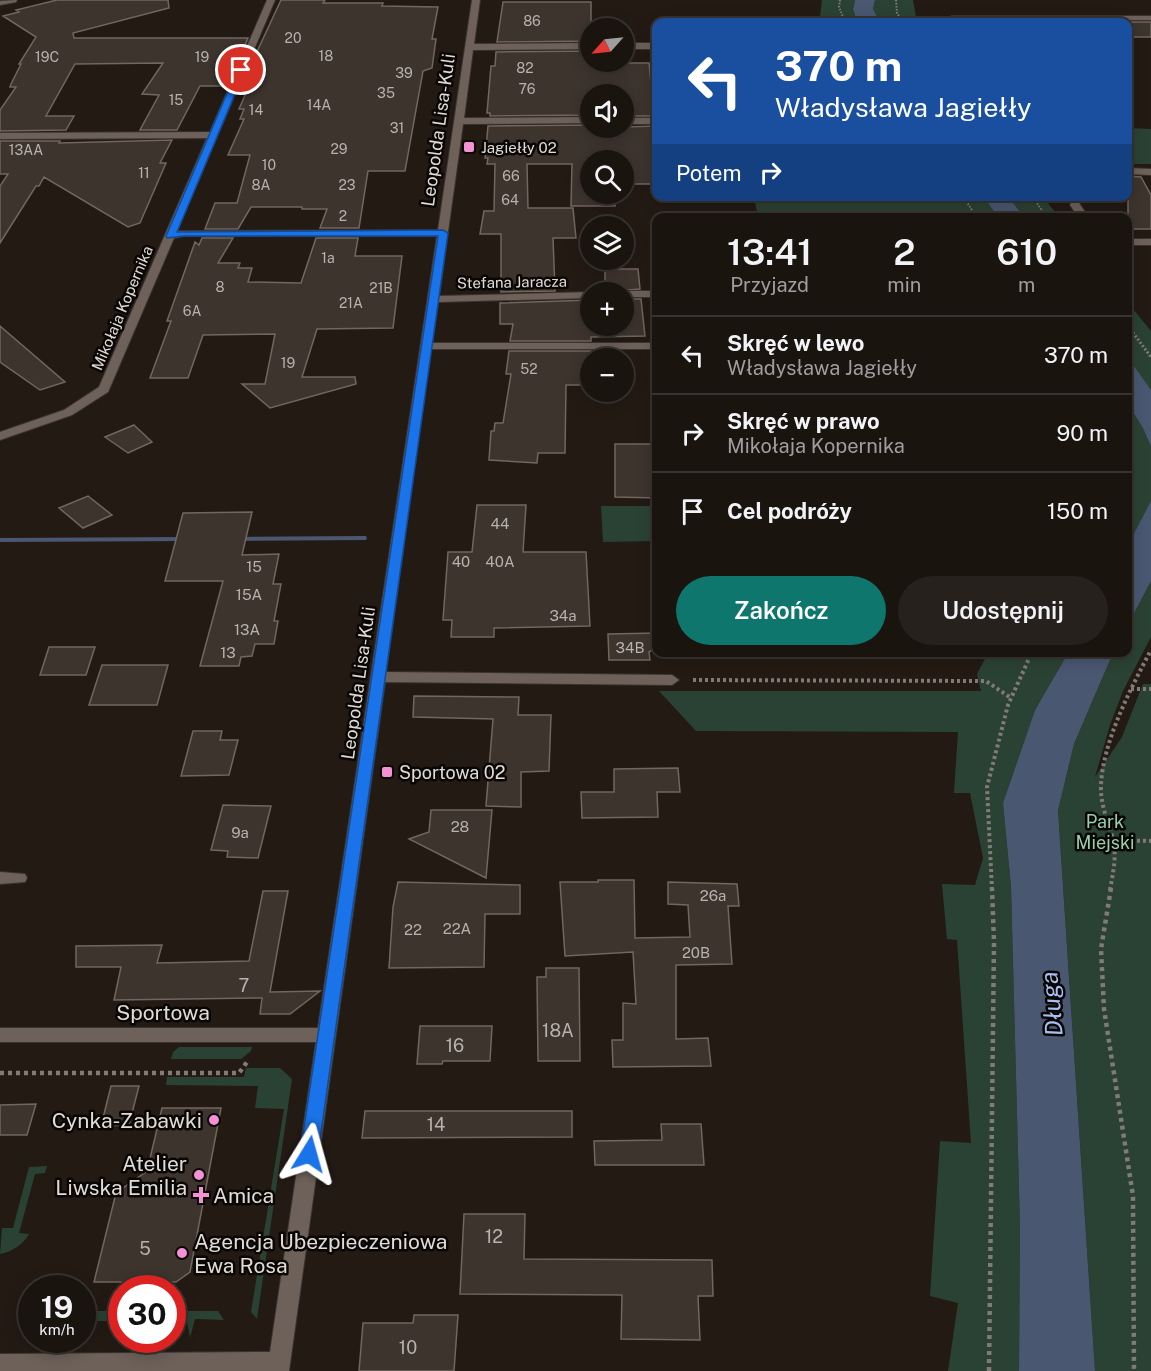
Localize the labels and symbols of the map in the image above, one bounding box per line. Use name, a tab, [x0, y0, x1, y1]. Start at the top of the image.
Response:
house number: 86	[523, 13, 541, 29]
north arrow	[580, 18, 634, 72]
house number: 20	[285, 30, 301, 46]
pin	[215, 44, 266, 95]
house number: 18	[319, 48, 333, 64]
house number: 19C	[35, 49, 59, 65]
house number: 19	[195, 49, 209, 65]
street label: Leopolda Lisa-Kuli	[417, 52, 459, 208]
house number: 82	[516, 60, 534, 76]
house number: 39	[395, 65, 413, 81]
house number: 76	[519, 81, 536, 97]
house number: 35	[377, 85, 395, 101]
house number: 15	[169, 92, 183, 108]
house number: 14A	[307, 97, 331, 113]
house number: 14	[249, 102, 263, 118]
house number: 31	[390, 120, 404, 136]
place label: Jagiełły 02	[481, 139, 557, 156]
marker: Jagiełły 02	[462, 140, 476, 154]
house number: 29	[330, 141, 348, 157]
house number: 13AA	[9, 142, 43, 158]
house number: 10	[262, 157, 276, 173]
house number: 11	[138, 165, 150, 181]
house number: 66	[502, 168, 520, 184]
house number: 8A	[251, 177, 271, 193]
house number: 23	[338, 177, 356, 193]
house number: 64	[501, 192, 519, 208]
house number: 2	[339, 208, 347, 224]
street label: Mikołaja Kopernika	[88, 243, 156, 373]
house number: 1a	[321, 250, 335, 266]
street label: Stefana Jaracza	[457, 273, 567, 291]
house number: 8	[215, 279, 225, 295]
house number: 21B	[369, 280, 393, 296]
house number: 21A	[339, 295, 363, 311]
house number: 6A	[183, 303, 201, 319]
house number: 19	[281, 355, 295, 371]
house number: 52	[520, 361, 538, 377]
house number: 44	[491, 515, 509, 532]
house number: 40	[452, 553, 470, 570]
house number: 40A	[485, 553, 515, 570]
house number: 15	[246, 558, 262, 575]
house number: 15A	[236, 586, 263, 603]
street label: Leopolda Lisa-Kuli	[337, 605, 379, 761]
house number: 34a	[549, 607, 577, 624]
house number: 13A	[234, 621, 260, 638]
house number: 34B	[616, 639, 644, 656]
house number: 13	[220, 644, 236, 661]
place label: Sportowa 02	[399, 762, 505, 783]
marker: Sportowa 02	[380, 765, 394, 779]
park label: Park Miejski	[1076, 811, 1135, 853]
house number: 28	[451, 818, 469, 835]
house number: 9a	[231, 824, 249, 841]
house number: 26a	[700, 887, 726, 904]
house number: 22A	[443, 920, 472, 937]
house number: 22	[404, 921, 422, 938]
house number: 20B	[682, 944, 710, 961]
water label: Długa	[1034, 971, 1068, 1037]
house number: 7	[239, 975, 249, 996]
street label: Sportowa	[116, 1000, 210, 1025]
house number: 18A	[542, 1020, 574, 1041]
house number: 16	[446, 1035, 464, 1056]
place label: Cynka-Zabawki	[52, 1108, 202, 1133]
marker: Cynka-Zabawki	[207, 1113, 221, 1127]
house number: 14	[427, 1114, 445, 1135]
position arrow	[277, 1122, 341, 1186]
place label: Atelier Liwska Emilia	[55, 1151, 187, 1200]
marker: Atelier Liwska Emilia	[192, 1168, 206, 1182]
place label: Amica	[213, 1183, 274, 1208]
marker: Amica	[194, 1188, 208, 1202]
house number: 12	[485, 1226, 503, 1247]
place label: Agencja Ubezpieczeniowa Ewa Rosa	[194, 1229, 447, 1278]
house number: 5	[139, 1238, 151, 1259]
marker: Agencja Ubezpieczeniowa Ewa Rosa	[175, 1246, 189, 1260]
speed limit sign: 30	[108, 1275, 186, 1353]
house number: 10	[399, 1337, 417, 1358]

